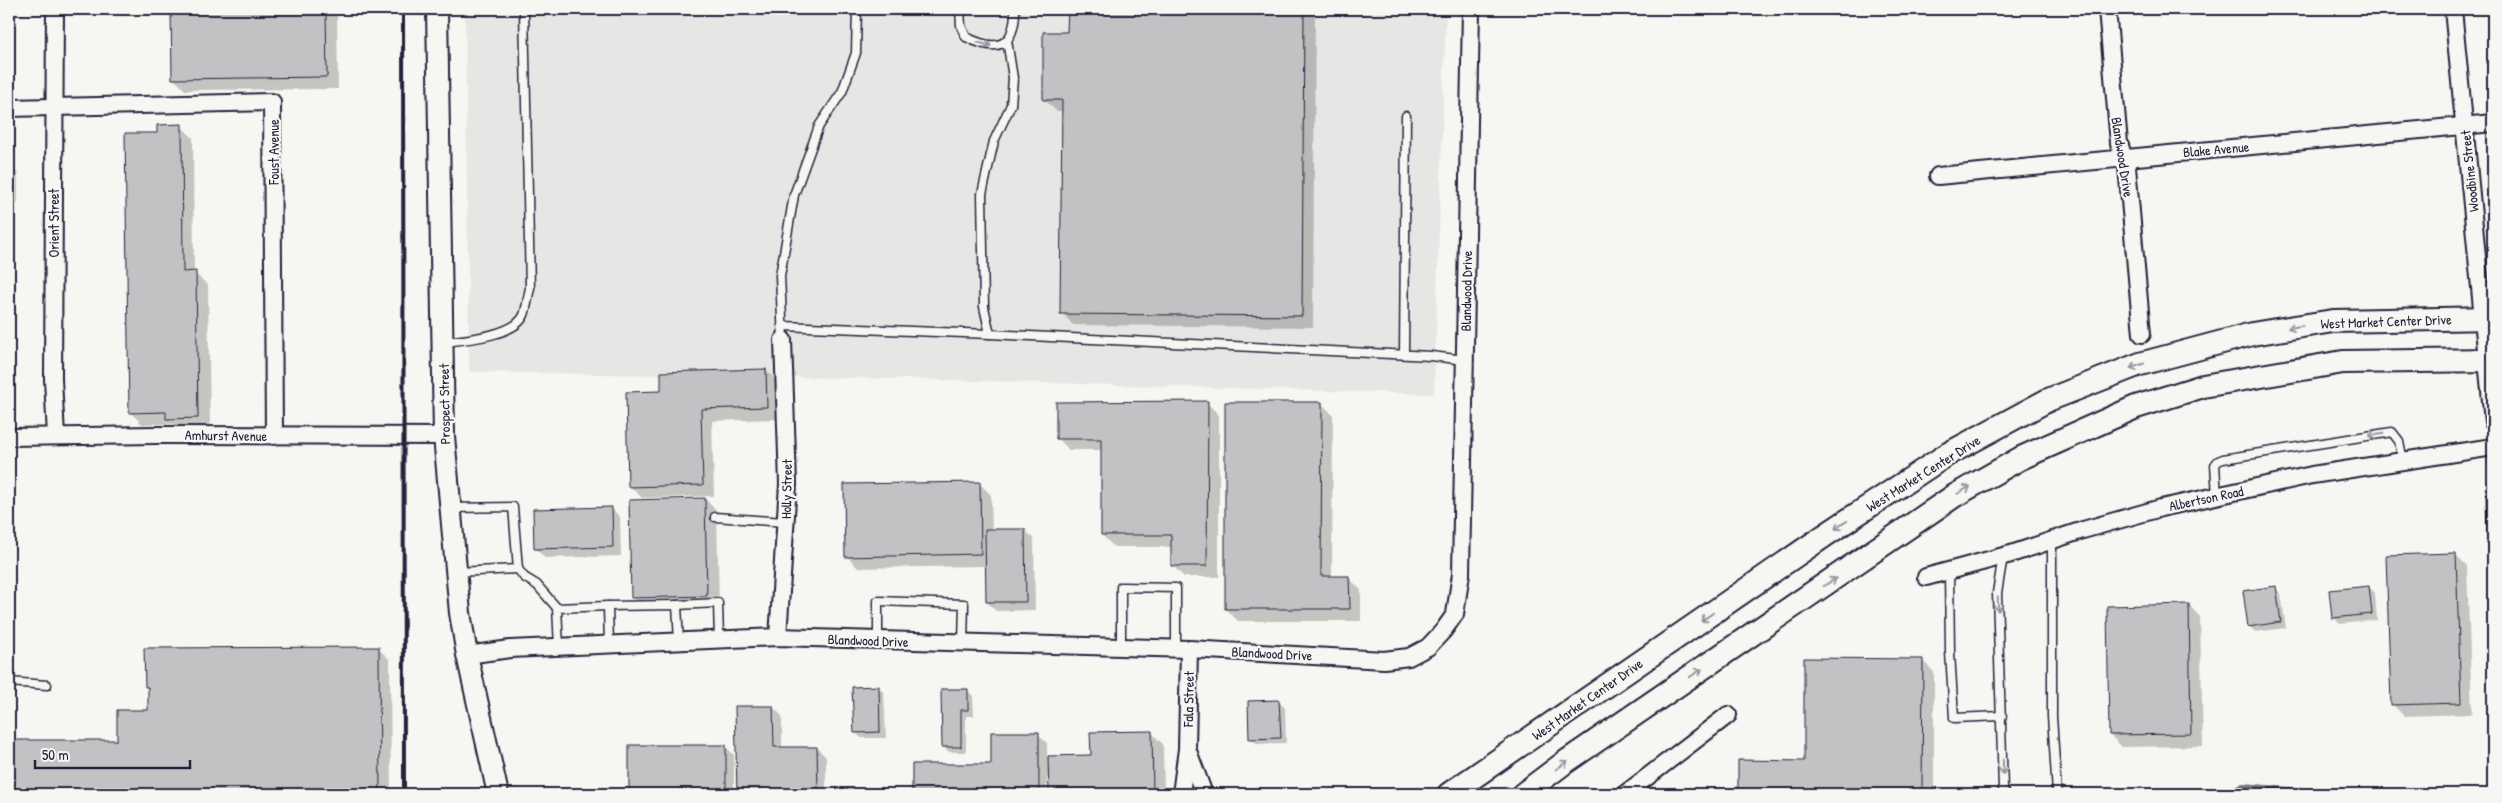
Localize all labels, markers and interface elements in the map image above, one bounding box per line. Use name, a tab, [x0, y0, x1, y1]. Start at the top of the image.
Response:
one-way arrow	[975, 39, 991, 49]
street label: Blandwood Drive	[2107, 116, 2139, 199]
street label: Foust Avenue	[264, 119, 283, 186]
street label: Woodbine Street	[2455, 129, 2483, 213]
street label: Blake Avenue	[2182, 137, 2250, 161]
street label: Orient Street	[44, 188, 63, 257]
street label: Blandwood Drive	[1456, 250, 1476, 332]
street label: West Market Center Drive	[2320, 309, 2452, 333]
one-way arrow	[2287, 323, 2303, 333]
one-way arrow	[2130, 362, 2145, 371]
street label: Prospect Street	[434, 363, 455, 445]
street label: Amhurst Avenue	[185, 425, 268, 445]
street label: West Market Center Drive	[1862, 430, 1984, 516]
one-way arrow	[2368, 430, 2384, 440]
street label: Holly Street	[776, 459, 797, 519]
street label: Albertson Road	[2167, 481, 2245, 515]
one-way arrow	[1957, 485, 1972, 495]
one-way arrow	[1834, 520, 1848, 530]
one-way arrow	[1823, 577, 1837, 587]
one-way arrow	[1993, 596, 2002, 612]
one-way arrow	[1700, 612, 1714, 622]
street label: Blandwood Drive	[827, 629, 909, 651]
street label: Blandwood Drive	[1231, 641, 1313, 665]
street label: West Market Center Drive	[1528, 653, 1647, 744]
one-way arrow	[1689, 668, 1703, 679]
street label: Fala Street	[1178, 671, 1198, 728]
scale bar	[35, 738, 190, 770]
text: 50 m	[42, 744, 69, 765]
one-way arrow	[1998, 758, 2008, 774]
one-way arrow	[1555, 760, 1569, 770]

